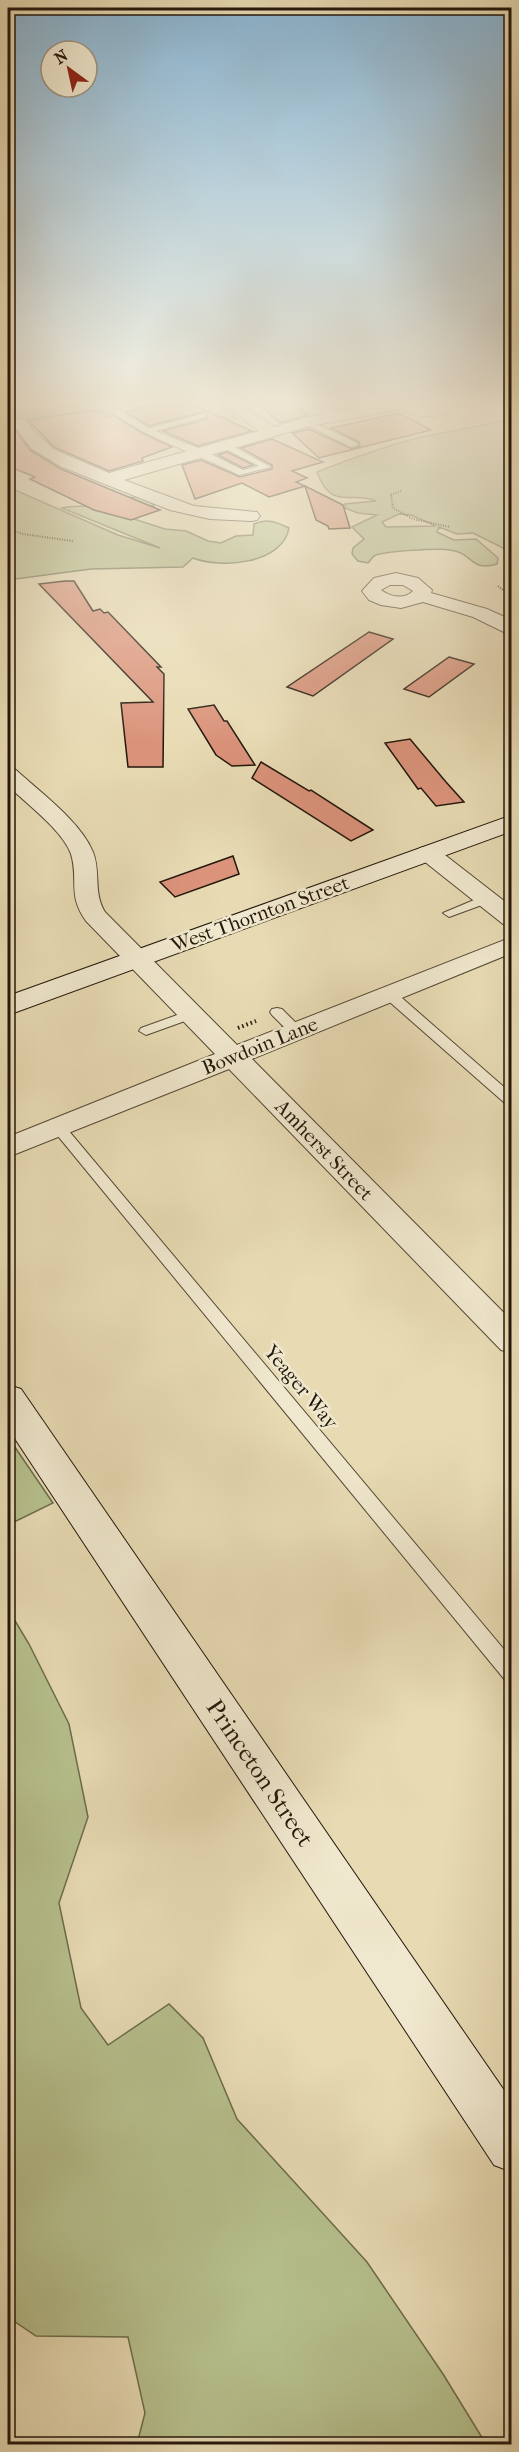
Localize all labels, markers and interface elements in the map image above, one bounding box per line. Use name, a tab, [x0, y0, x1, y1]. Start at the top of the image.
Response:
north arrow	[39, 39, 99, 99]
text: N	[51, 45, 72, 68]
street label: West Thornton Street	[167, 871, 352, 957]
street label: Bowdoin Lane	[199, 1012, 321, 1080]
street label: Amherst Street	[270, 1094, 378, 1205]
street label: Yeager Way	[259, 1340, 344, 1435]
street label: Princeton Street	[201, 1694, 320, 1852]

